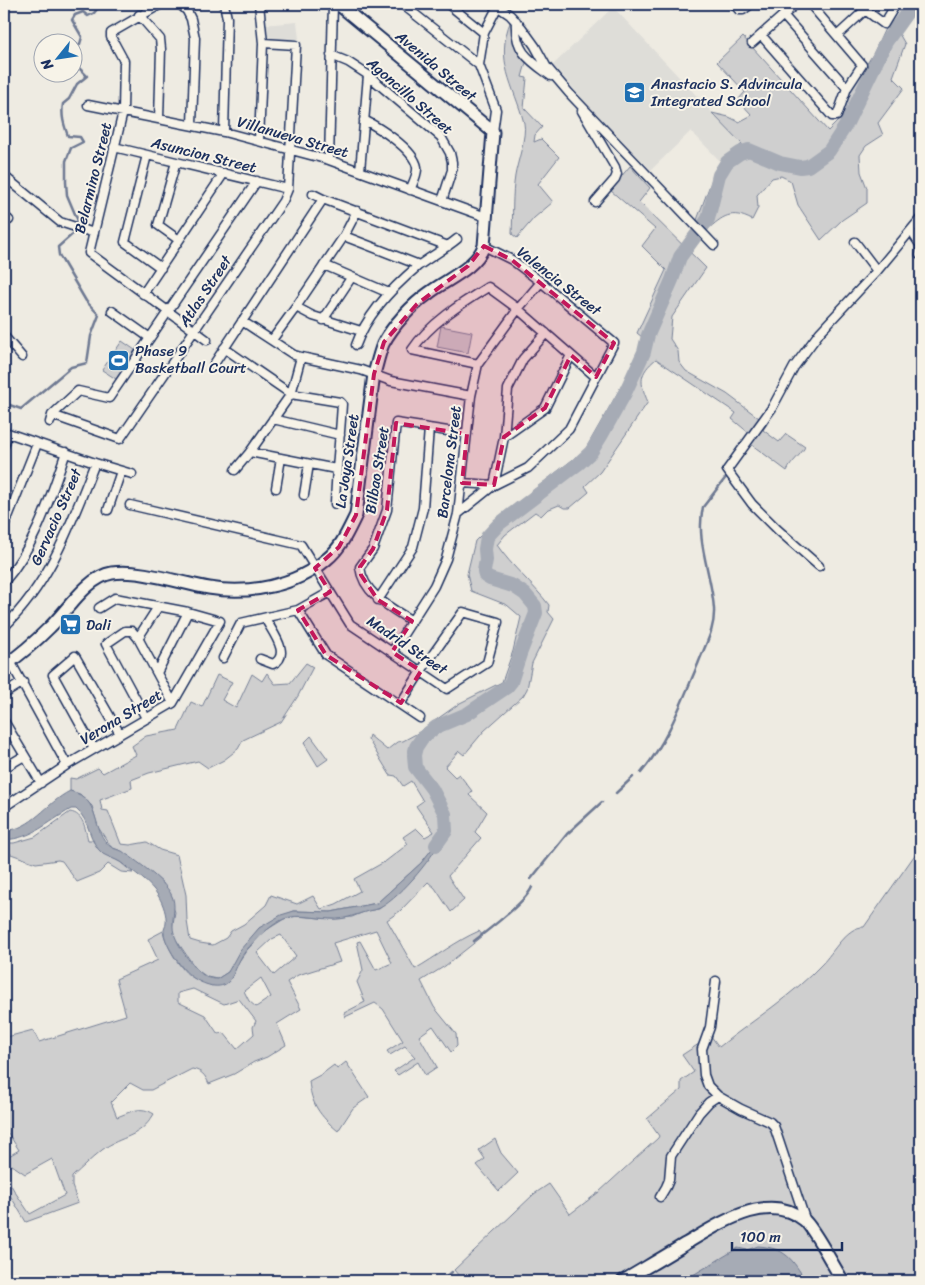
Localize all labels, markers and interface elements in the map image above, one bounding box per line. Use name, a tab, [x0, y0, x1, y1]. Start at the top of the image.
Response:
street label: Avenida Street	[389, 23, 483, 109]
north arrow	[32, 32, 82, 82]
street label: Agoncillo Street	[360, 50, 460, 142]
text: N	[34, 54, 61, 76]
place label: Anastacio S. Advincula Integrated School	[650, 71, 803, 114]
school or university icon: Anastacio S. Advincula Integrated School	[623, 81, 647, 105]
street label: Villanueva Street	[234, 109, 352, 165]
street label: Belarmino Street	[67, 119, 120, 236]
street label: Asuncion Street	[147, 129, 260, 181]
street label: Valencia Street	[511, 239, 608, 323]
street label: Atlas Street	[171, 249, 239, 333]
place label: Phase 9 Basketball Court	[135, 338, 247, 381]
sports icon: Phase 9 Basketball Court	[107, 348, 131, 372]
street label: Barcelona Street	[429, 404, 469, 520]
street label: La Joya Street	[328, 412, 367, 510]
street label: Bilbao Street	[357, 424, 397, 516]
street label: Gervacio Street	[23, 463, 89, 570]
street label: Madrid Street	[361, 608, 454, 682]
place label: Dali	[86, 612, 112, 638]
supermarket icon: Dali	[58, 613, 82, 637]
street label: Verona Street	[75, 682, 168, 752]
scale bar	[732, 1220, 842, 1252]
text: 100 m	[740, 1224, 781, 1250]

